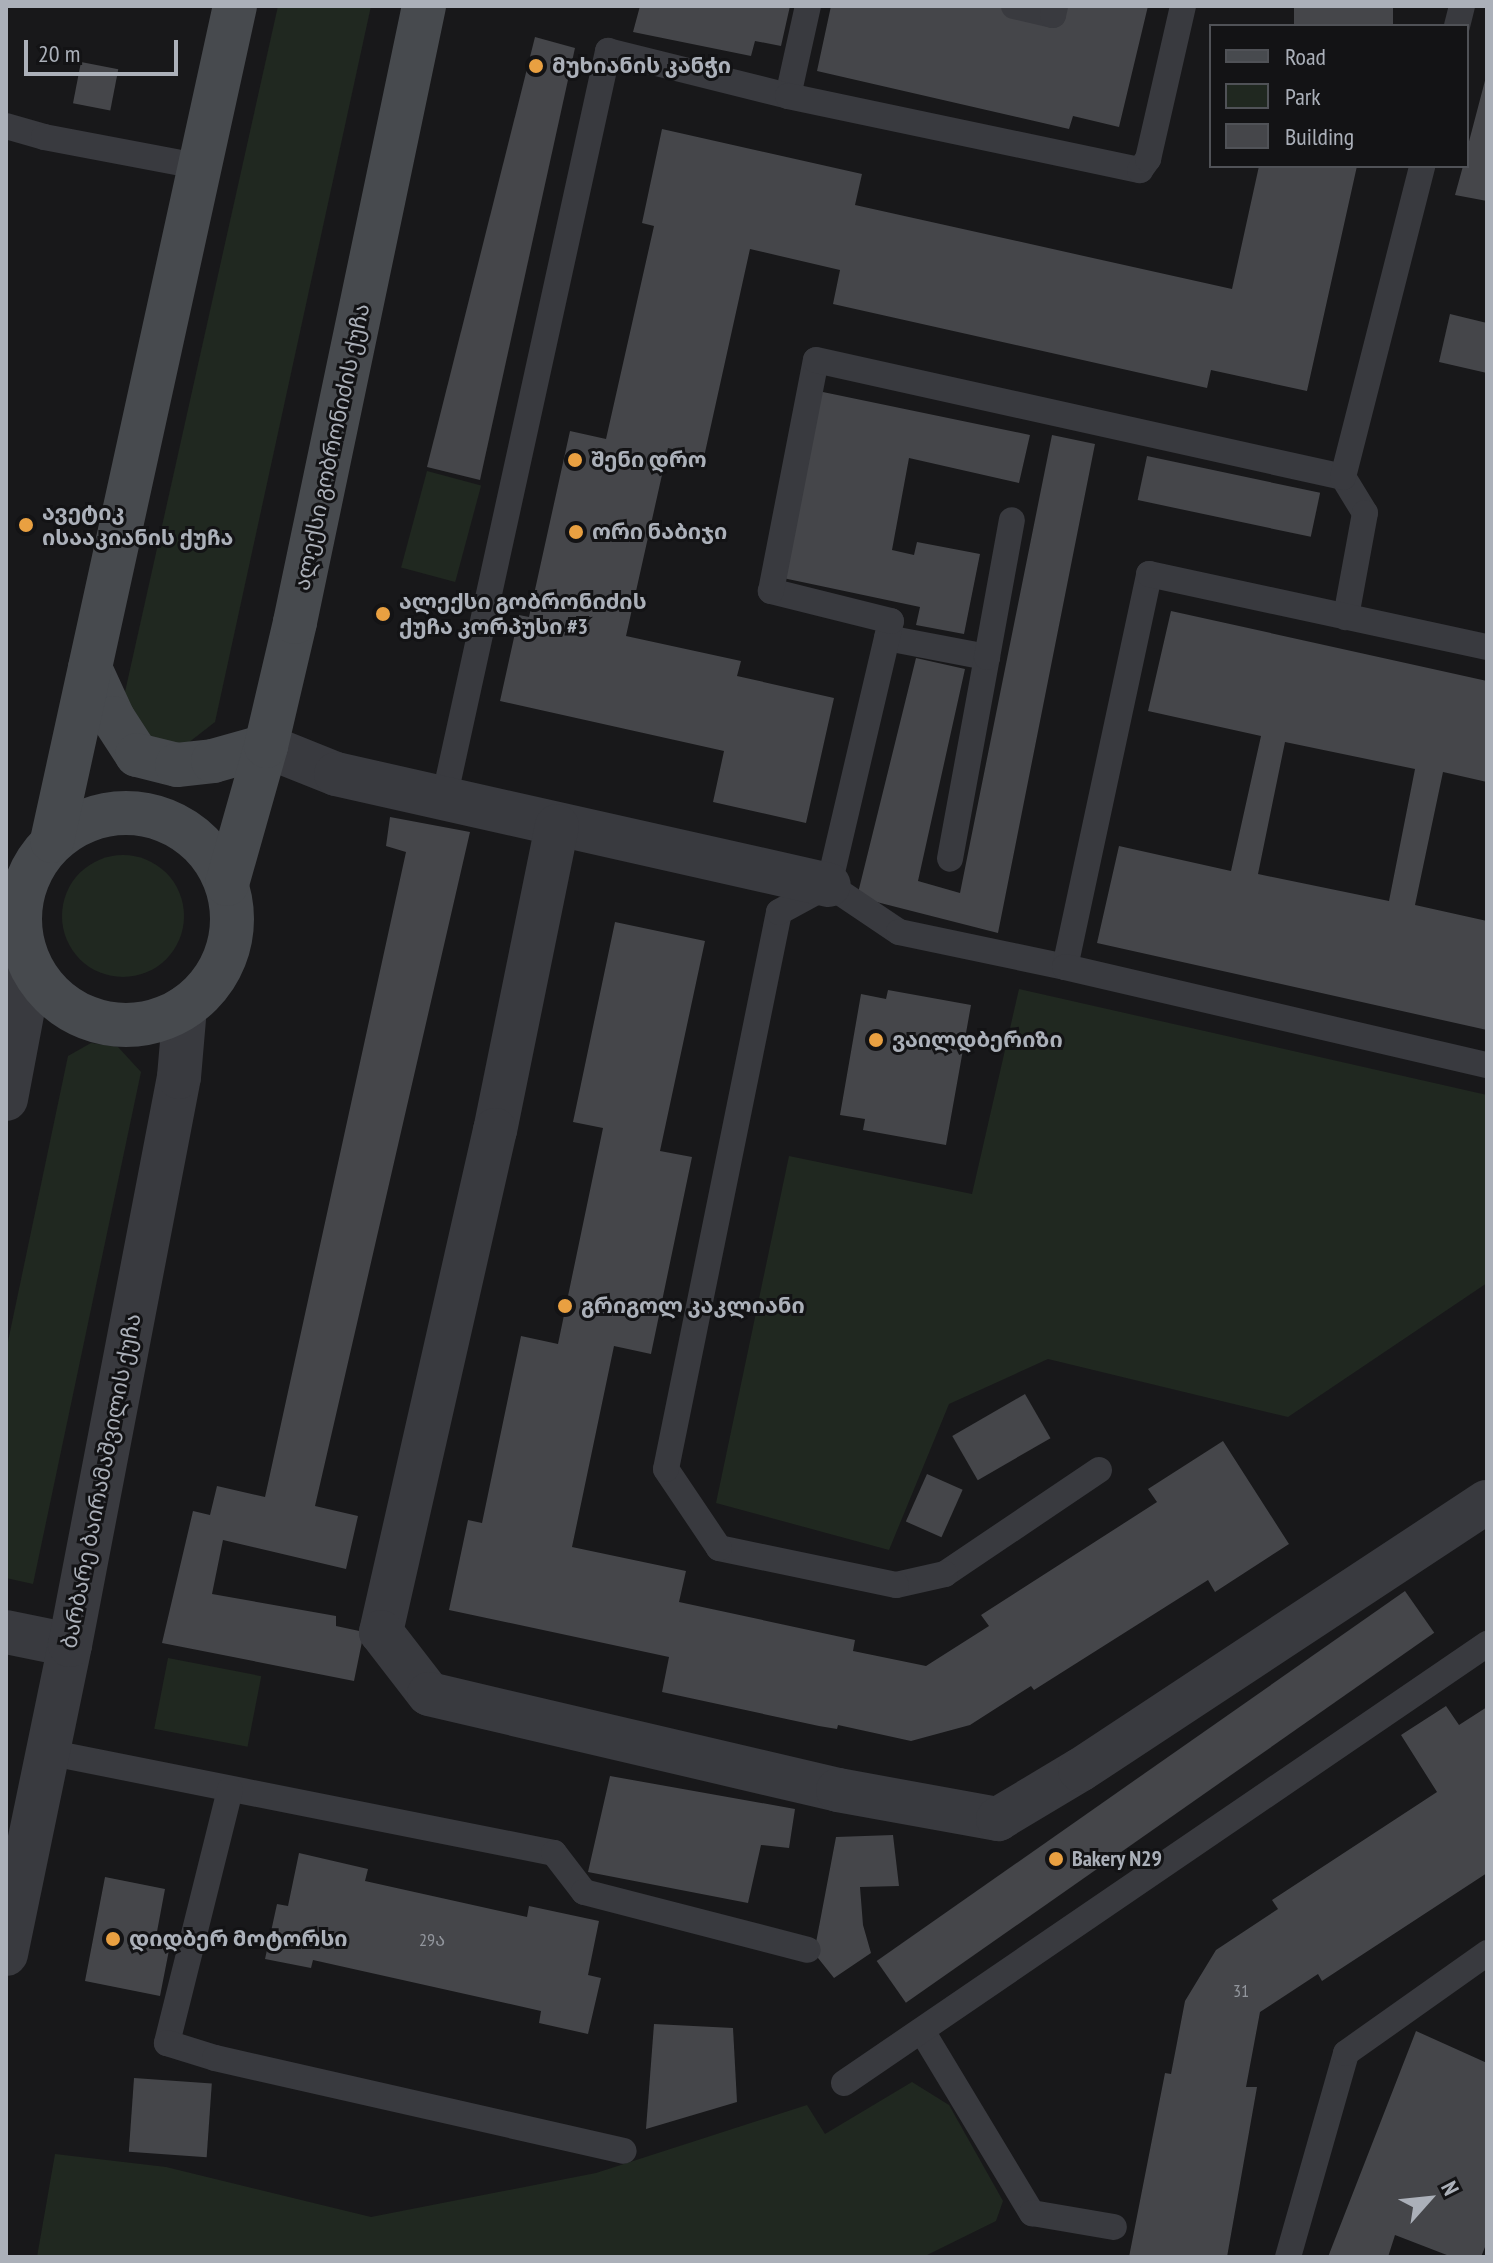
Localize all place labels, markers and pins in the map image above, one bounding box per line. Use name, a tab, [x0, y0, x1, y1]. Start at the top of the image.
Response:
place label: მუხიანის კანჭი	[552, 53, 731, 79]
marker: მუხიანის კანჭი	[527, 57, 545, 75]
place label: შენი დრო	[591, 447, 707, 473]
marker: შენი დრო	[566, 451, 584, 469]
place label: ავეტიკ ისააკიანის ქუჩა	[42, 499, 233, 550]
marker: ავეტიკ ისააკიანის ქუჩა	[17, 516, 35, 534]
place label: ორი ნაბიჯი	[592, 519, 727, 545]
marker: ორი ნაბიჯი	[567, 523, 585, 541]
place label: ალექსი გობრონიძის ქუჩა კორპუსი #3	[399, 588, 647, 640]
marker: ალექსი გობრონიძის ქუჩა კორპუსი #3	[374, 605, 392, 623]
place label: ვაილდბერიზი	[892, 1027, 1063, 1053]
marker: ვაილდბერიზი	[867, 1031, 885, 1049]
place label: გრიგოლ კაკლიანი	[581, 1293, 805, 1319]
marker: გრიგოლ კაკლიანი	[556, 1297, 574, 1315]
place label: Bakery N29	[1072, 1846, 1163, 1872]
marker: Bakery N29	[1047, 1850, 1065, 1868]
place label: დიდბერ მოტორსი	[129, 1926, 348, 1952]
marker: დიდბერ მოტორსი	[104, 1930, 122, 1948]

